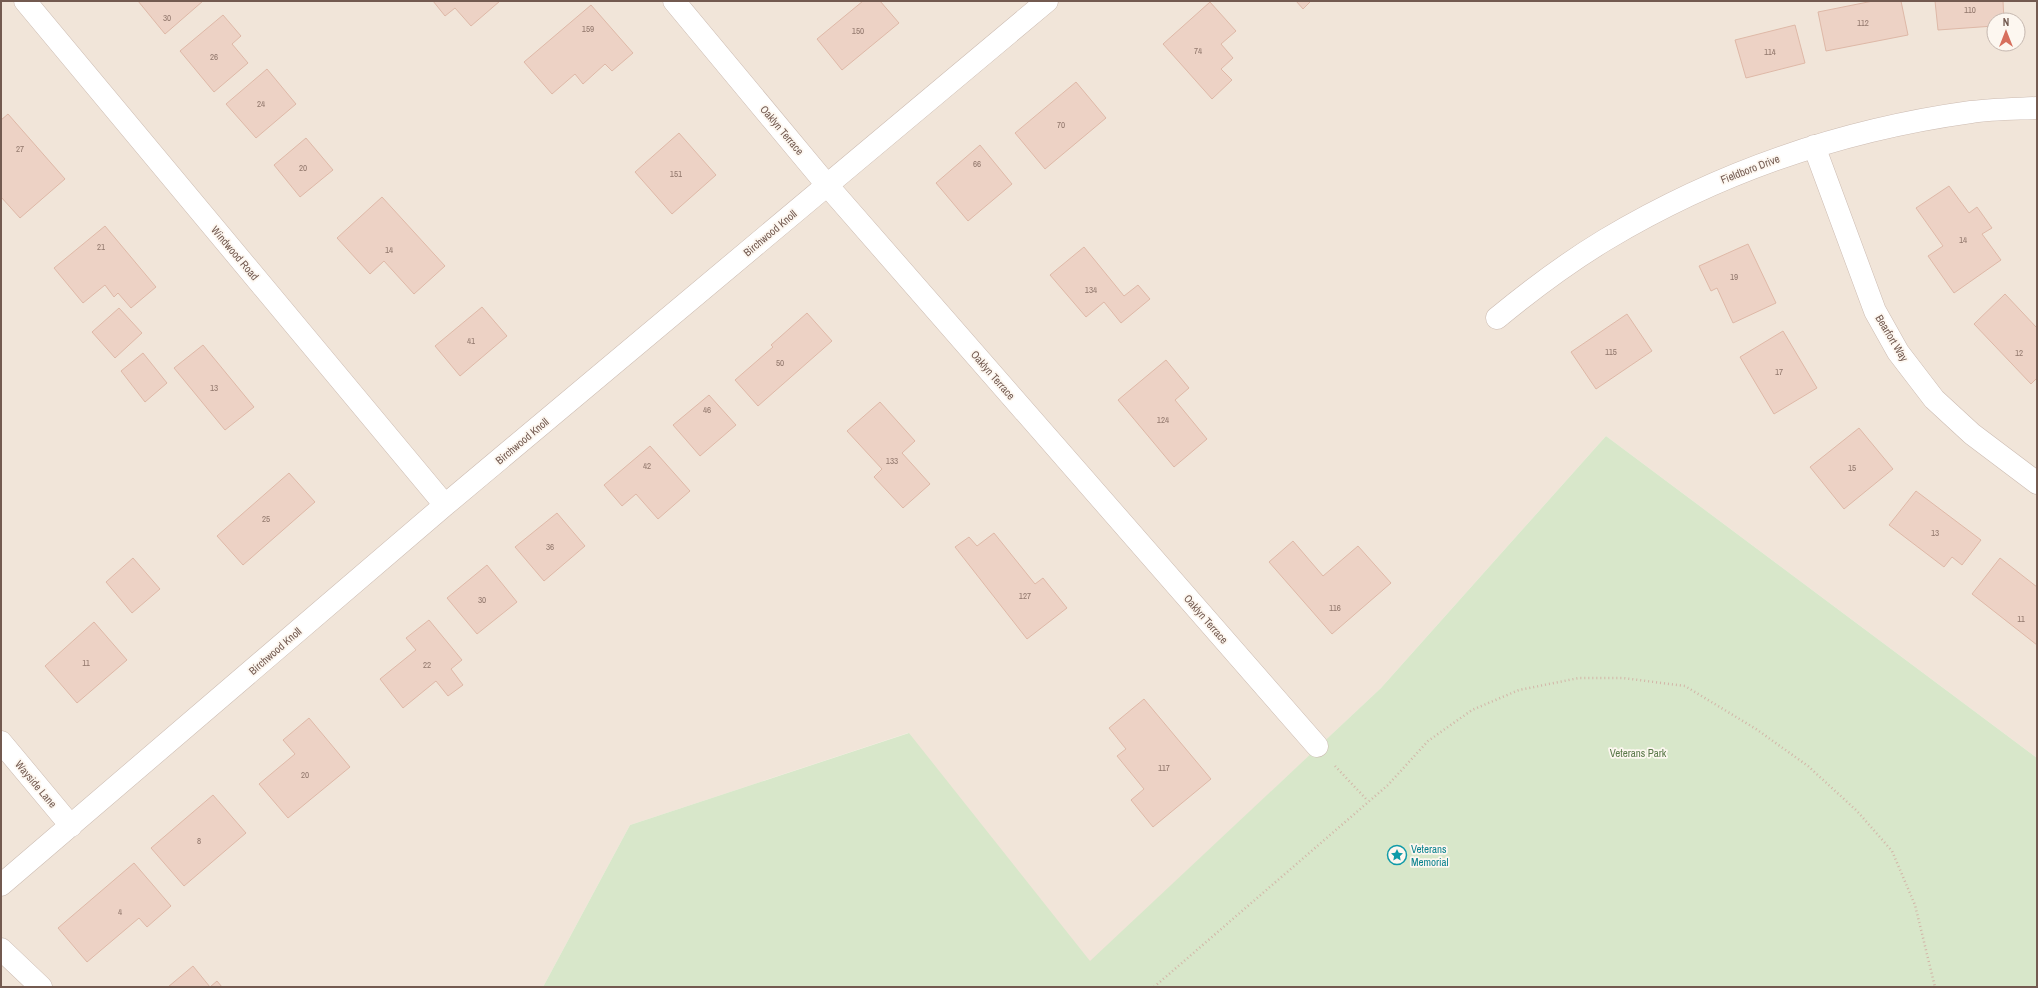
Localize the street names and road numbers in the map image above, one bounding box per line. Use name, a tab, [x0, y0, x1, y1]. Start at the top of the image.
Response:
street label: Oaklyn Terrace	[757, 102, 807, 158]
street label: Fieldboro Drive	[1718, 151, 1782, 187]
street label: Birchwood Knoll	[741, 207, 799, 259]
street label: Windwood Road	[208, 223, 262, 283]
street label: Bearfort Way	[1873, 312, 1912, 364]
street label: Oaklyn Terrace	[968, 348, 1018, 402]
street label: Birchwood Knoll	[493, 415, 551, 467]
street label: Oaklyn Terrace	[1181, 592, 1231, 646]
street label: Birchwood Knoll	[246, 624, 304, 678]
street label: Wayside Lane	[12, 758, 60, 810]

